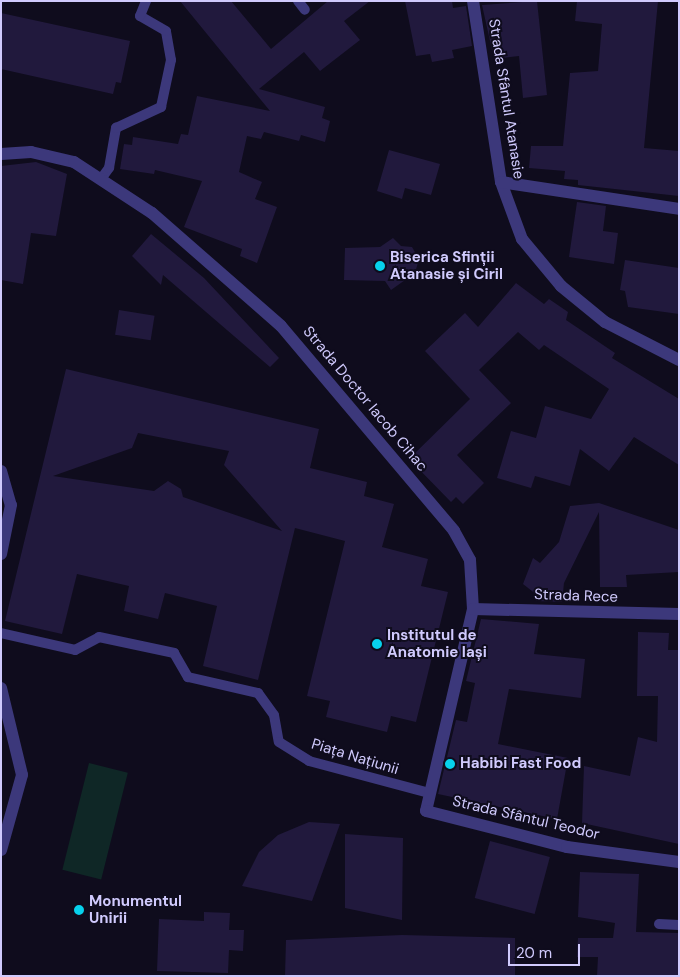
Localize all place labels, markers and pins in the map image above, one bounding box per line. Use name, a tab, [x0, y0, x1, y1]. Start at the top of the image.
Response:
place label: Biserica Sfinții Atanasie și Ciril	[390, 248, 503, 283]
marker: Biserica Sfinții Atanasie și Ciril	[374, 260, 386, 272]
place label: Institutul de Anatomie Iași	[387, 626, 487, 661]
marker: Institutul de Anatomie Iași	[371, 638, 383, 650]
place label: Habibi Fast Food	[460, 755, 581, 773]
marker: Habibi Fast Food	[444, 758, 456, 770]
place label: Monumentul Unirii	[89, 892, 182, 927]
marker: Monumentul Unirii	[73, 904, 85, 916]

